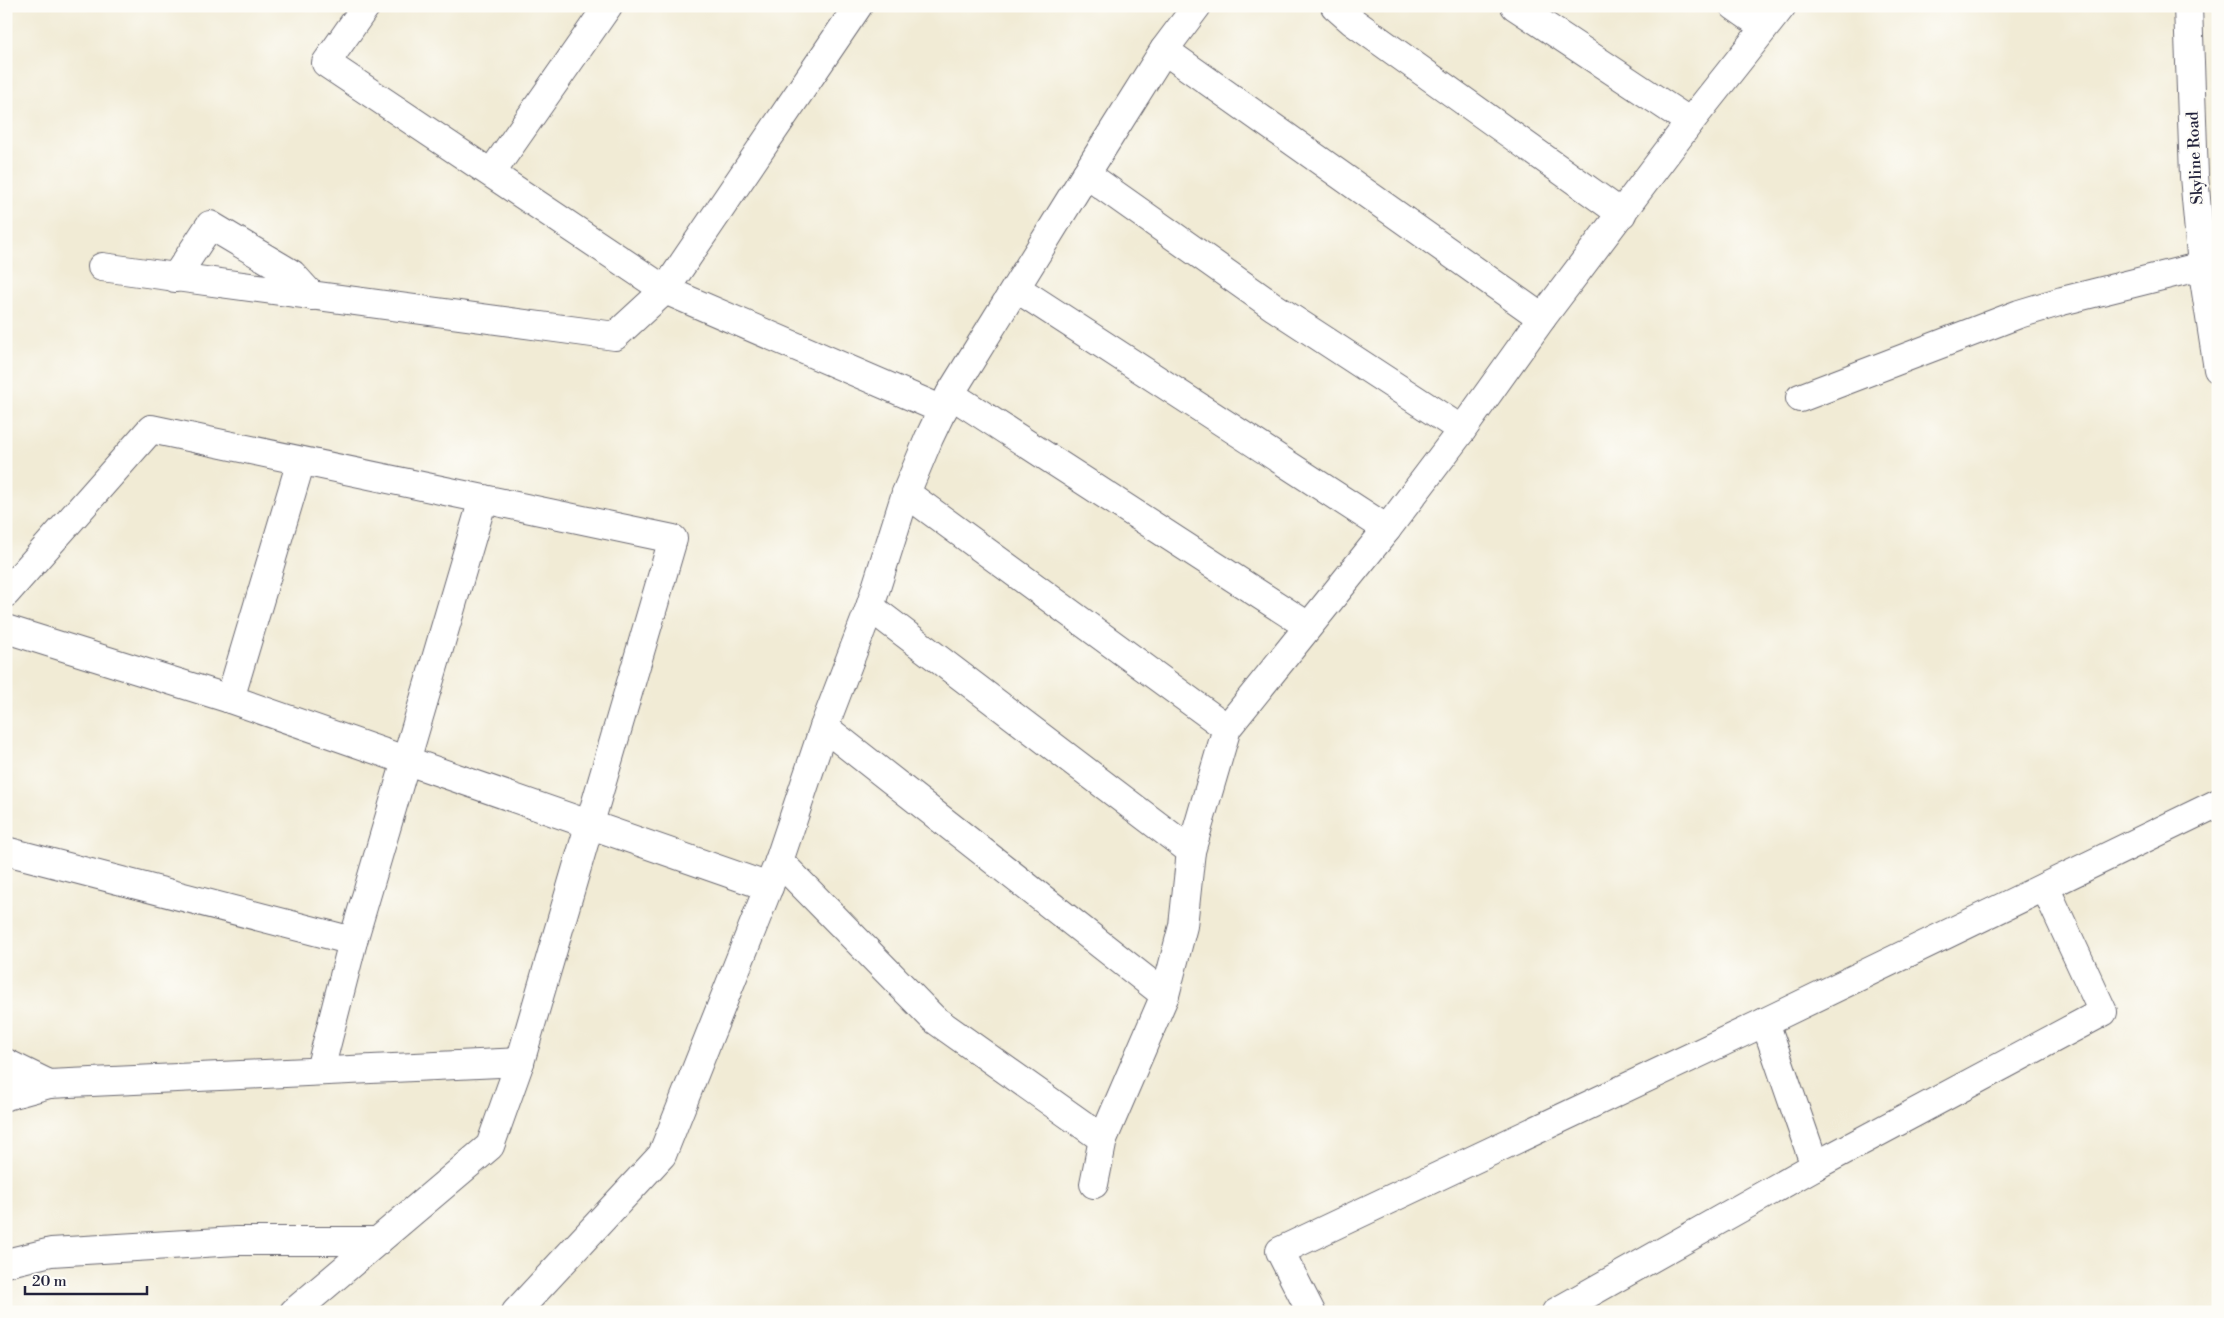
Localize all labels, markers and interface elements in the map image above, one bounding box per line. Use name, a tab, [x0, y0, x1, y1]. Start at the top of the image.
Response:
street label: Skyline Road	[2183, 111, 2207, 205]
scale bar	[25, 1263, 148, 1295]
text: 20 m	[32, 1272, 67, 1291]

